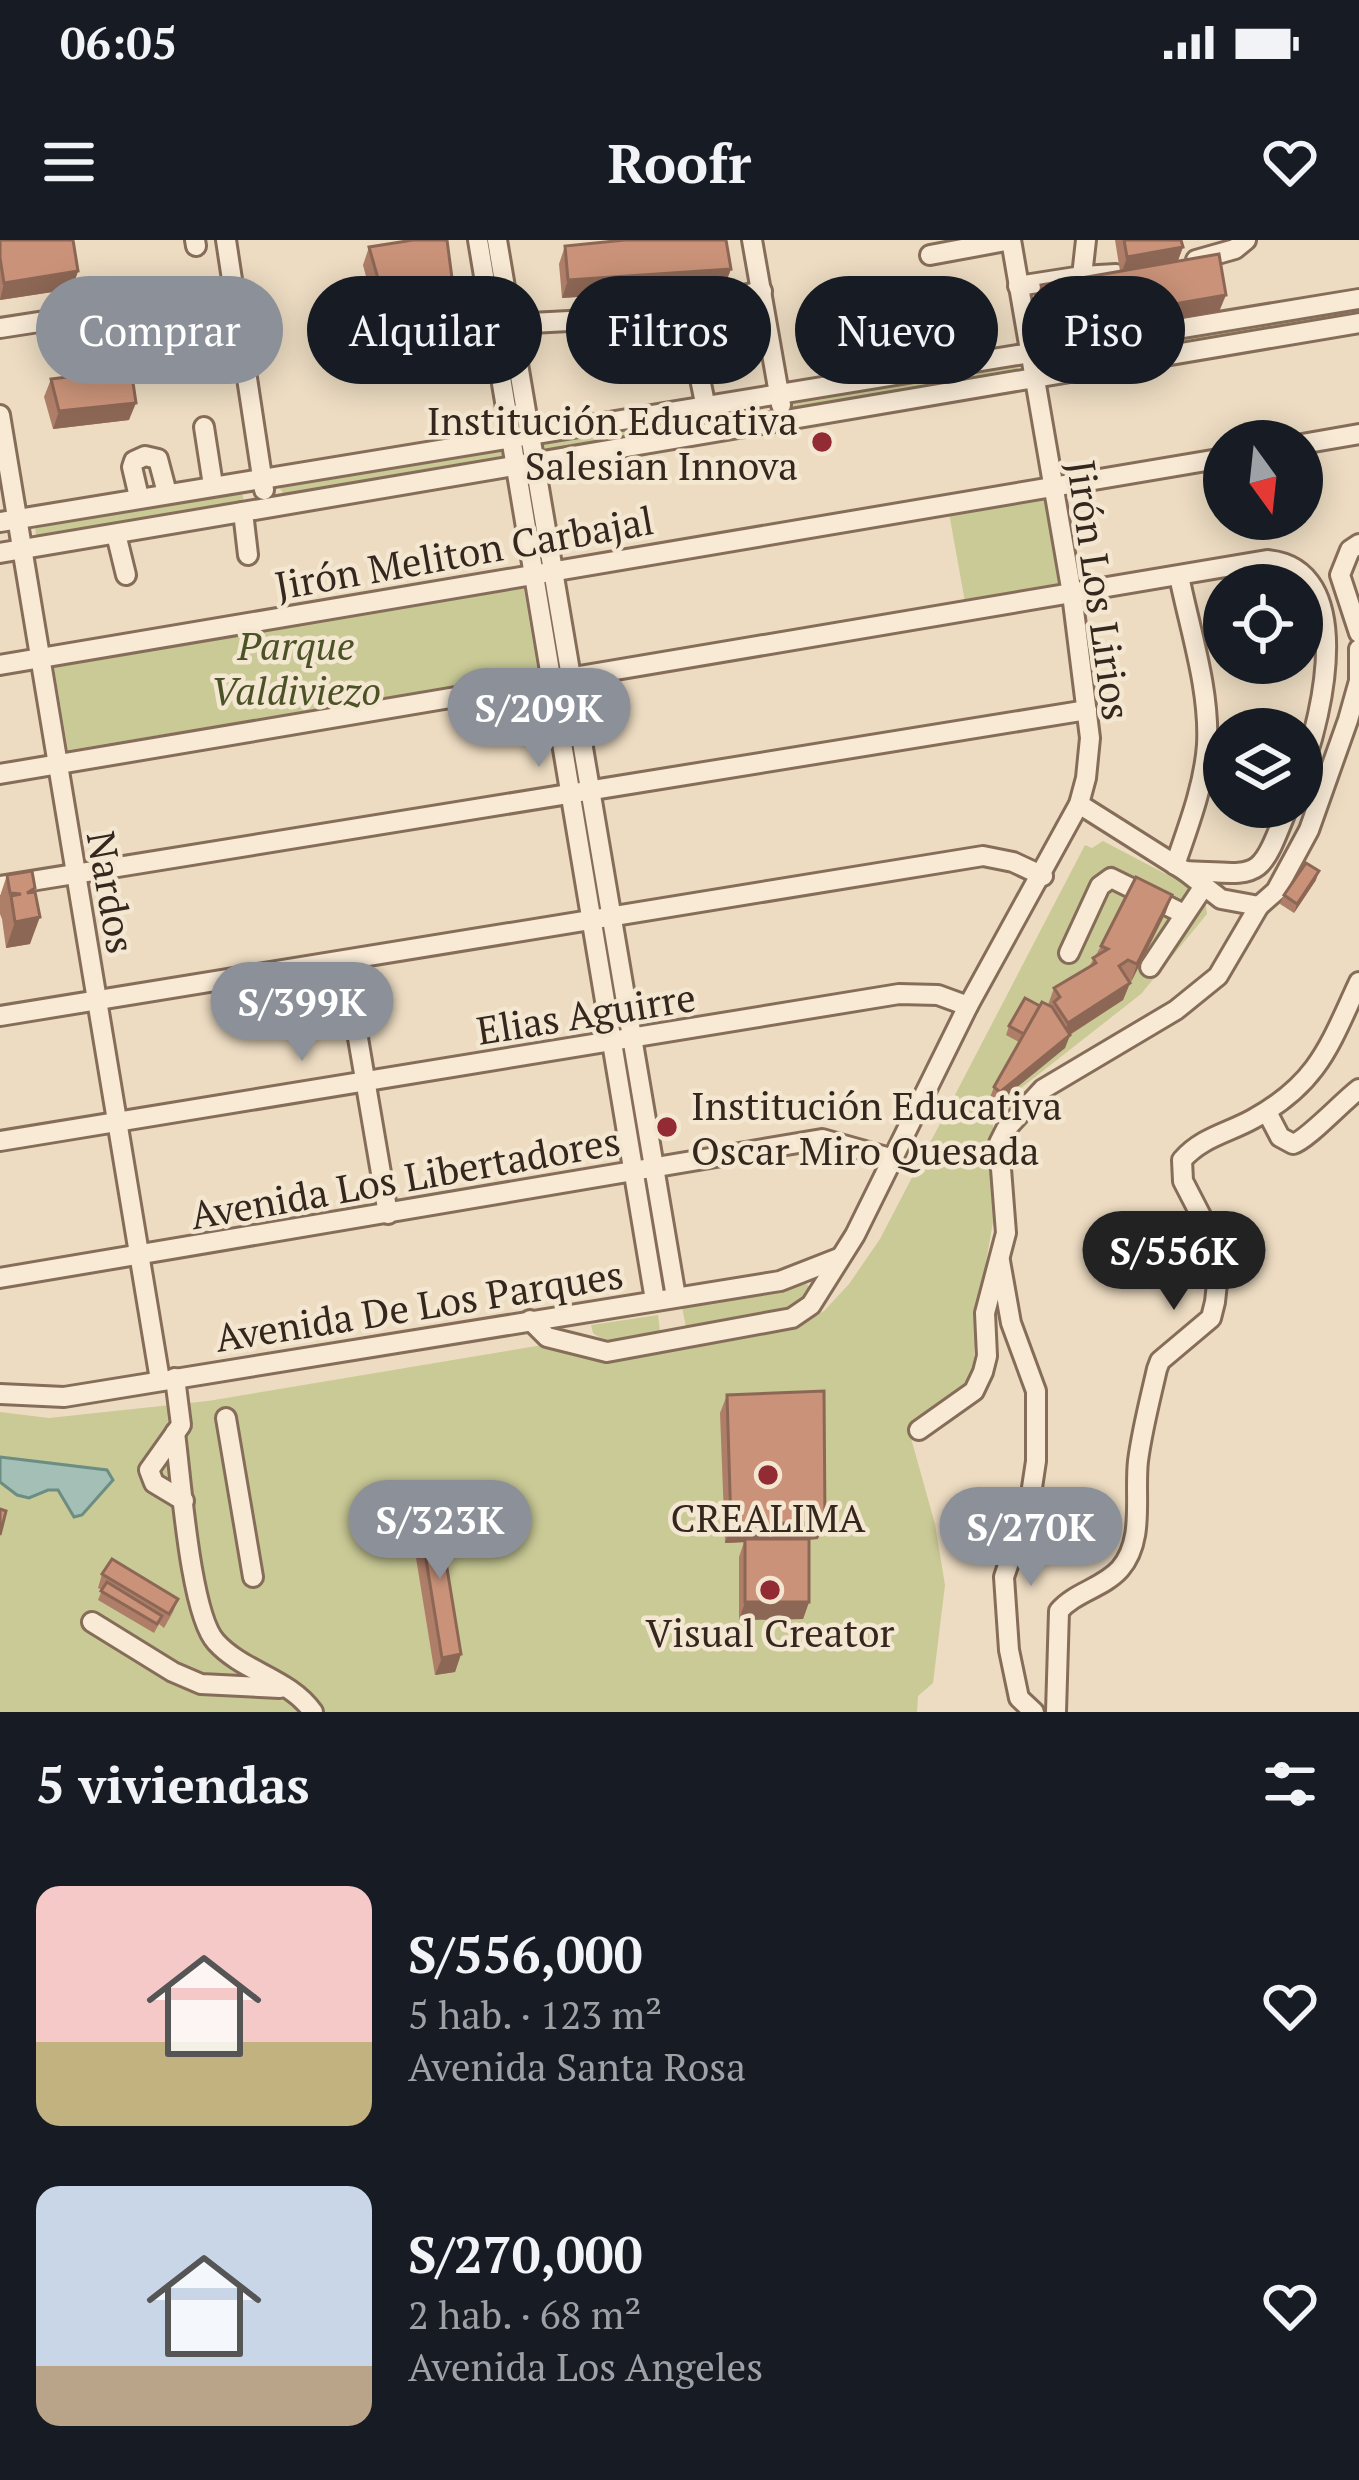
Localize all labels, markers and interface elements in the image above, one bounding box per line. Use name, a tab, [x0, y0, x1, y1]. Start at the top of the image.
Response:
text: 06:05	[60, 12, 177, 72]
text: Roofr	[608, 127, 751, 198]
icon: menu	[36, 129, 102, 195]
icon: heart	[1257, 129, 1323, 195]
chip: Comprar	[36, 276, 283, 384]
chip: Alquilar	[307, 276, 542, 384]
chip: Filtros	[566, 276, 771, 384]
chip: Nuevo	[795, 276, 998, 384]
chip: Piso	[1022, 276, 1185, 384]
place label: Institución Educativa Salesian Innova	[427, 394, 798, 491]
north arrow	[1203, 420, 1323, 540]
map controls	[1203, 420, 1323, 828]
marker: Institución Educativa Salesian Innova	[809, 429, 835, 455]
street label: Jirón Los Lirios	[1056, 457, 1144, 723]
street label: Jirón Meliton Carbajal	[271, 493, 657, 611]
button: locate	[1203, 564, 1323, 684]
park label: Parque Valdiviezo	[211, 619, 381, 716]
pin: S/209K	[441, 668, 637, 770]
text: S/209K	[475, 681, 603, 733]
button: layers	[1203, 708, 1323, 828]
street label: Nardos	[76, 827, 148, 957]
pin: S/399K	[204, 962, 400, 1064]
street label: Elias Aguirre	[473, 970, 699, 1056]
text: S/399K	[238, 975, 366, 1027]
place label: Institución Educativa Oscar Miro Quesada	[691, 1079, 1062, 1176]
street label: Avenida Los Libertadores	[186, 1114, 624, 1240]
marker: Institución Educativa Oscar Miro Quesada	[654, 1114, 680, 1140]
pin: S/556K	[1076, 1211, 1272, 1313]
text: S/556K	[1110, 1224, 1238, 1276]
street label: Avenida De Los Parques	[211, 1247, 627, 1363]
marker: CREALIMA	[755, 1462, 781, 1488]
pin: S/323K	[342, 1480, 538, 1582]
pin: S/270K	[933, 1487, 1129, 1589]
place label: CREALIMA	[671, 1491, 866, 1543]
text: S/323K	[376, 1493, 504, 1545]
text: S/270K	[967, 1500, 1095, 1552]
marker: Visual Creator	[757, 1577, 783, 1603]
place label: Visual Creator	[645, 1606, 895, 1658]
text: 5 viviendas	[36, 1750, 310, 1818]
icon: filters	[1257, 1751, 1323, 1817]
text: S/556,000	[408, 1920, 643, 1988]
icon: home	[132, 1934, 276, 2078]
icon: heart	[1257, 1973, 1323, 2039]
text: 5 hab. · 123 m²	[408, 1988, 662, 2040]
text: Avenida Santa Rosa	[408, 2040, 746, 2092]
text: S/270,000	[408, 2220, 643, 2288]
icon: home	[132, 2234, 276, 2378]
icon: heart	[1257, 2273, 1323, 2339]
text: 2 hab. · 68 m²	[408, 2288, 641, 2340]
text: Avenida Los Angeles	[408, 2340, 763, 2392]

